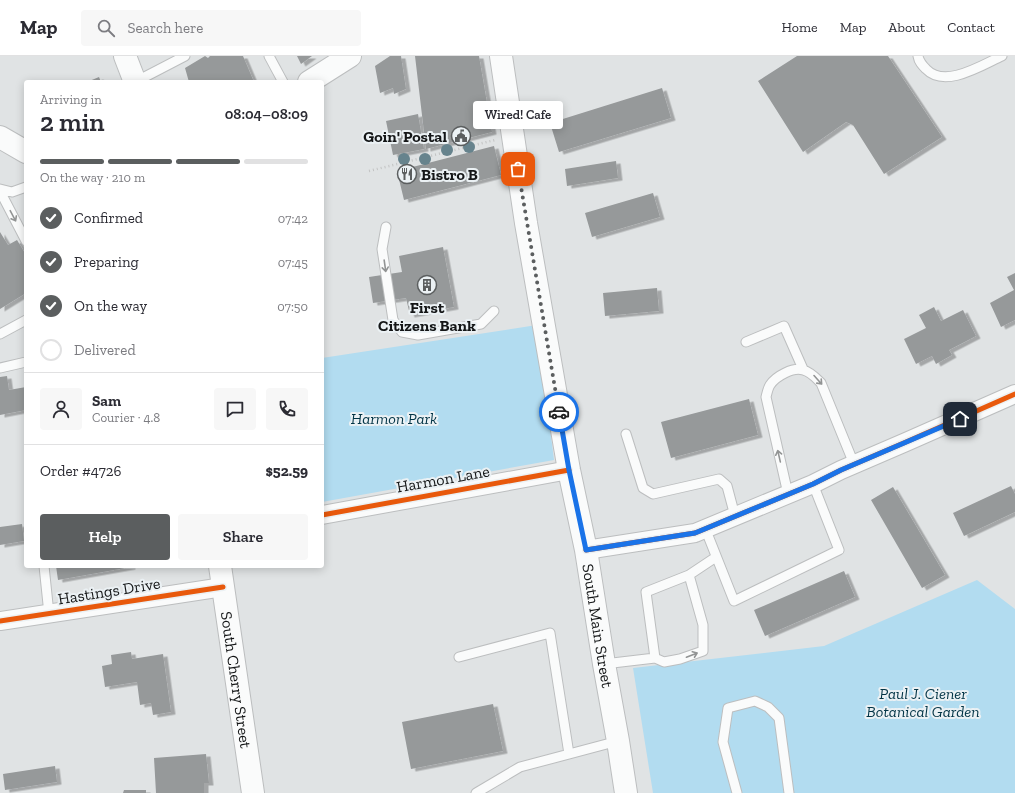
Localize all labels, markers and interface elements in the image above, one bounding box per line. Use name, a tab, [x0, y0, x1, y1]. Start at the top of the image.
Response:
search box	[81, 10, 361, 46]
text: Map	[20, 16, 57, 39]
icon: search	[95, 17, 117, 39]
text: Search here	[127, 19, 203, 37]
text: Home	[782, 19, 818, 36]
text: Map	[840, 19, 866, 36]
text: About	[888, 19, 925, 36]
text: Contact	[947, 19, 995, 36]
text: Arriving in	[40, 92, 102, 107]
callout: Wired! Cafe	[473, 101, 563, 129]
text: 08:04–08:09	[225, 105, 308, 123]
text: 2 min	[40, 106, 104, 138]
text: Wired! Cafe	[485, 107, 551, 122]
public building icon: Goin' Postal	[450, 125, 472, 147]
place label: Goin' Postal	[363, 127, 447, 146]
pin	[501, 152, 535, 186]
icon: bag	[507, 158, 529, 180]
restaurant icon: Bistro B	[396, 163, 418, 185]
place label: Bistro B	[421, 165, 478, 184]
text: On the way · 210 m	[40, 170, 145, 185]
icon: check	[40, 207, 62, 229]
text: Confirmed	[74, 209, 143, 227]
one-way arrow	[10, 210, 17, 222]
text: 07:42	[278, 211, 308, 226]
icon: check	[40, 251, 62, 273]
text: Preparing	[74, 253, 139, 271]
text: 07:45	[278, 255, 308, 270]
one-way arrow	[381, 259, 389, 272]
building icon: First Citizens Bank	[416, 274, 438, 296]
icon: check	[40, 295, 62, 317]
text: On the way	[74, 297, 147, 315]
place label: First Citizens Bank	[378, 298, 476, 335]
text: 07:50	[277, 299, 308, 314]
text: Delivered	[74, 341, 136, 359]
one-way arrow	[813, 375, 822, 386]
button: person	[40, 388, 82, 430]
button: chat	[214, 388, 256, 430]
button: phone	[266, 388, 308, 430]
text: Sam	[92, 392, 121, 410]
courier	[539, 392, 579, 432]
icon: car	[548, 401, 570, 423]
pin	[943, 402, 977, 436]
icon: home	[949, 408, 971, 430]
park label: Harmon Park	[351, 409, 437, 428]
text: Courier · 4.8	[92, 410, 160, 425]
one-way arrow	[775, 450, 782, 463]
street label: Harmon Lane	[395, 461, 491, 497]
text: Order #4726	[40, 462, 121, 480]
text: $52.59	[265, 462, 308, 480]
button: Help	[40, 514, 170, 560]
button: Share	[178, 514, 308, 560]
street label: South Main Street	[579, 562, 618, 689]
street label: Hastings Drive	[56, 574, 162, 608]
street label: South Cherry Street	[217, 610, 256, 750]
one-way arrow	[686, 650, 698, 658]
park label: Paul J. Ciener Botanical Garden	[866, 684, 980, 721]

